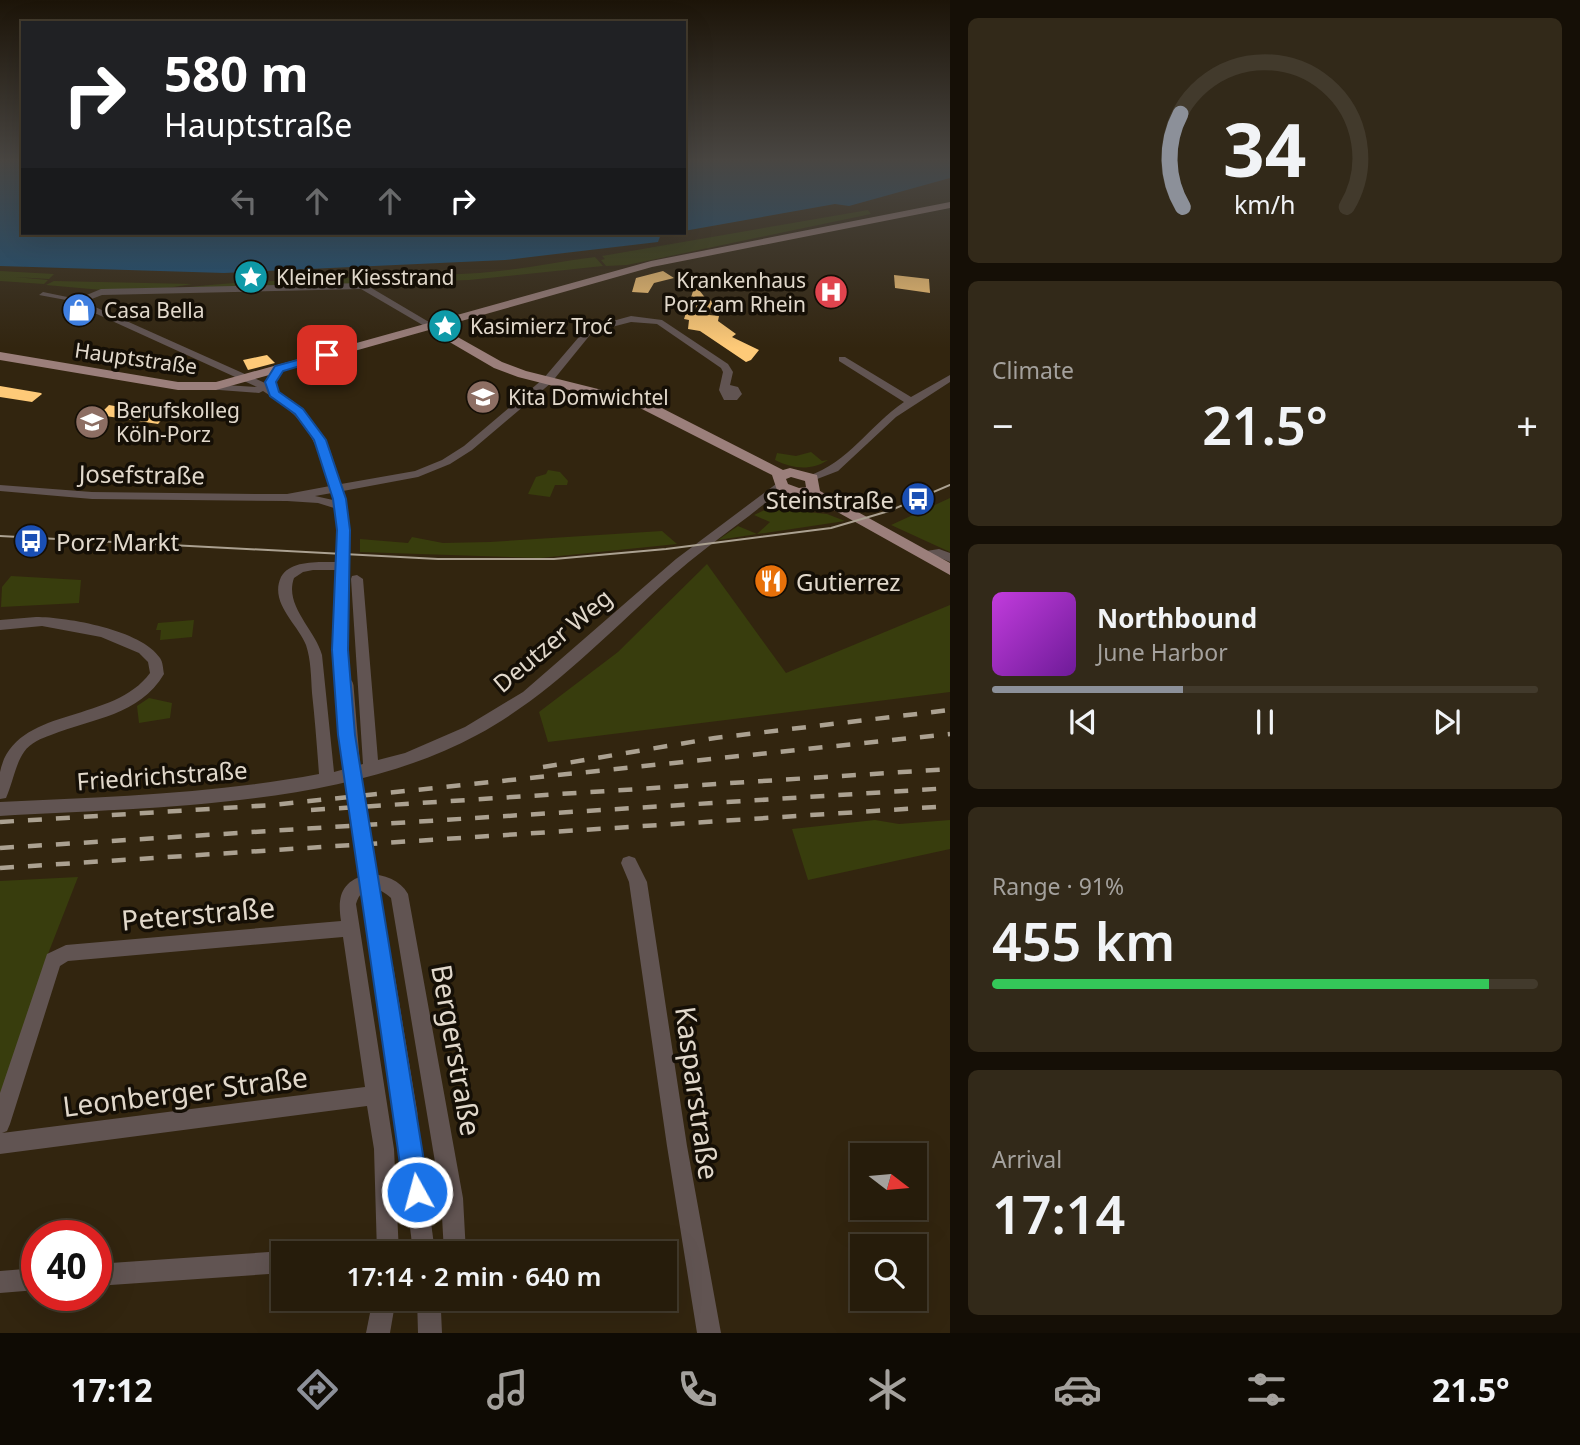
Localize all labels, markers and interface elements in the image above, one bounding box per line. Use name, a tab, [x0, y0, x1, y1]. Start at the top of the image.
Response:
text: 580 m	[164, 40, 309, 106]
icon: right	[49, 49, 140, 140]
text: 34	[1223, 99, 1307, 198]
text: Hauptstraße	[164, 103, 352, 146]
icon: left	[225, 182, 263, 220]
icon: ahead	[298, 182, 336, 220]
icon: ahead	[371, 182, 409, 220]
icon: right	[444, 182, 482, 220]
text: km/h	[1234, 186, 1296, 220]
place icon: Kleiner Kiesstrand	[232, 258, 270, 296]
place label: Kleiner Kiesstrand	[276, 263, 455, 291]
place label: Krankenhaus Porz am Rhein	[663, 266, 806, 318]
hospital icon: Krankenhaus Porz am Rhein	[812, 273, 850, 311]
shop icon: Casa Bella	[60, 291, 98, 329]
place label: Casa Bella	[104, 296, 204, 324]
place icon: Kasimierz Troć	[426, 307, 464, 345]
place label: Kasimierz Troć	[470, 312, 613, 340]
pin	[297, 325, 357, 385]
street label: Hauptstraße	[73, 336, 199, 380]
icon: arrive	[308, 336, 346, 374]
text: Climate	[992, 354, 1074, 386]
school or university icon: Kita Domwichtel	[464, 378, 502, 416]
place label: Kita Domwichtel	[508, 383, 669, 411]
text: 21.5°	[1202, 389, 1328, 460]
place label: Berufskolleg Köln-Porz	[116, 396, 240, 448]
text: −	[992, 399, 1014, 451]
text: +	[1516, 399, 1538, 451]
school or university icon: Berufskolleg Köln-Porz	[73, 403, 111, 441]
street label: Josefstraße	[77, 456, 205, 492]
bus stop icon: Steinstraße	[899, 480, 937, 518]
place label: Steinstraße	[766, 483, 894, 516]
bus stop icon: Porz Markt	[12, 522, 50, 560]
place label: Porz Markt	[56, 525, 179, 558]
restaurant icon: Gutierrez	[752, 562, 790, 600]
place label: Gutierrez	[796, 565, 901, 598]
street label: Deutzer Weg	[486, 581, 618, 699]
text: Northbound	[1097, 600, 1257, 636]
text: June Harbor	[1097, 636, 1228, 668]
icon: previous	[1064, 703, 1102, 741]
icon: pause	[1246, 703, 1284, 741]
icon: next	[1428, 703, 1466, 741]
street label: Friedrichstraße	[76, 753, 248, 797]
text: Range · 91%	[992, 870, 1124, 902]
street label: Peterstraße	[120, 887, 276, 939]
text: 455 km	[992, 905, 1175, 976]
street label: Bergerstraße	[423, 961, 491, 1139]
street label: Kasparstraße	[667, 1004, 729, 1182]
street label: Leonberger Straße	[60, 1057, 310, 1125]
north arrow	[850, 1143, 928, 1220]
map controls	[850, 1143, 927, 1311]
text: Arrival	[992, 1143, 1062, 1175]
position arrow	[380, 1155, 454, 1229]
text: 17:14	[992, 1178, 1125, 1249]
speed limit sign: 40	[21, 1220, 112, 1311]
button: search	[850, 1234, 927, 1311]
text: 17:14 · 2 min · 640 m	[347, 1258, 601, 1294]
icon: directions	[293, 1365, 342, 1414]
icon: music	[483, 1365, 532, 1414]
icon: phone	[673, 1365, 722, 1414]
icon: climate	[863, 1365, 912, 1414]
icon: car	[1053, 1365, 1102, 1414]
icon: filters	[1242, 1365, 1291, 1414]
text: 17:12	[70, 1368, 153, 1411]
text: 21.5°	[1432, 1368, 1510, 1411]

